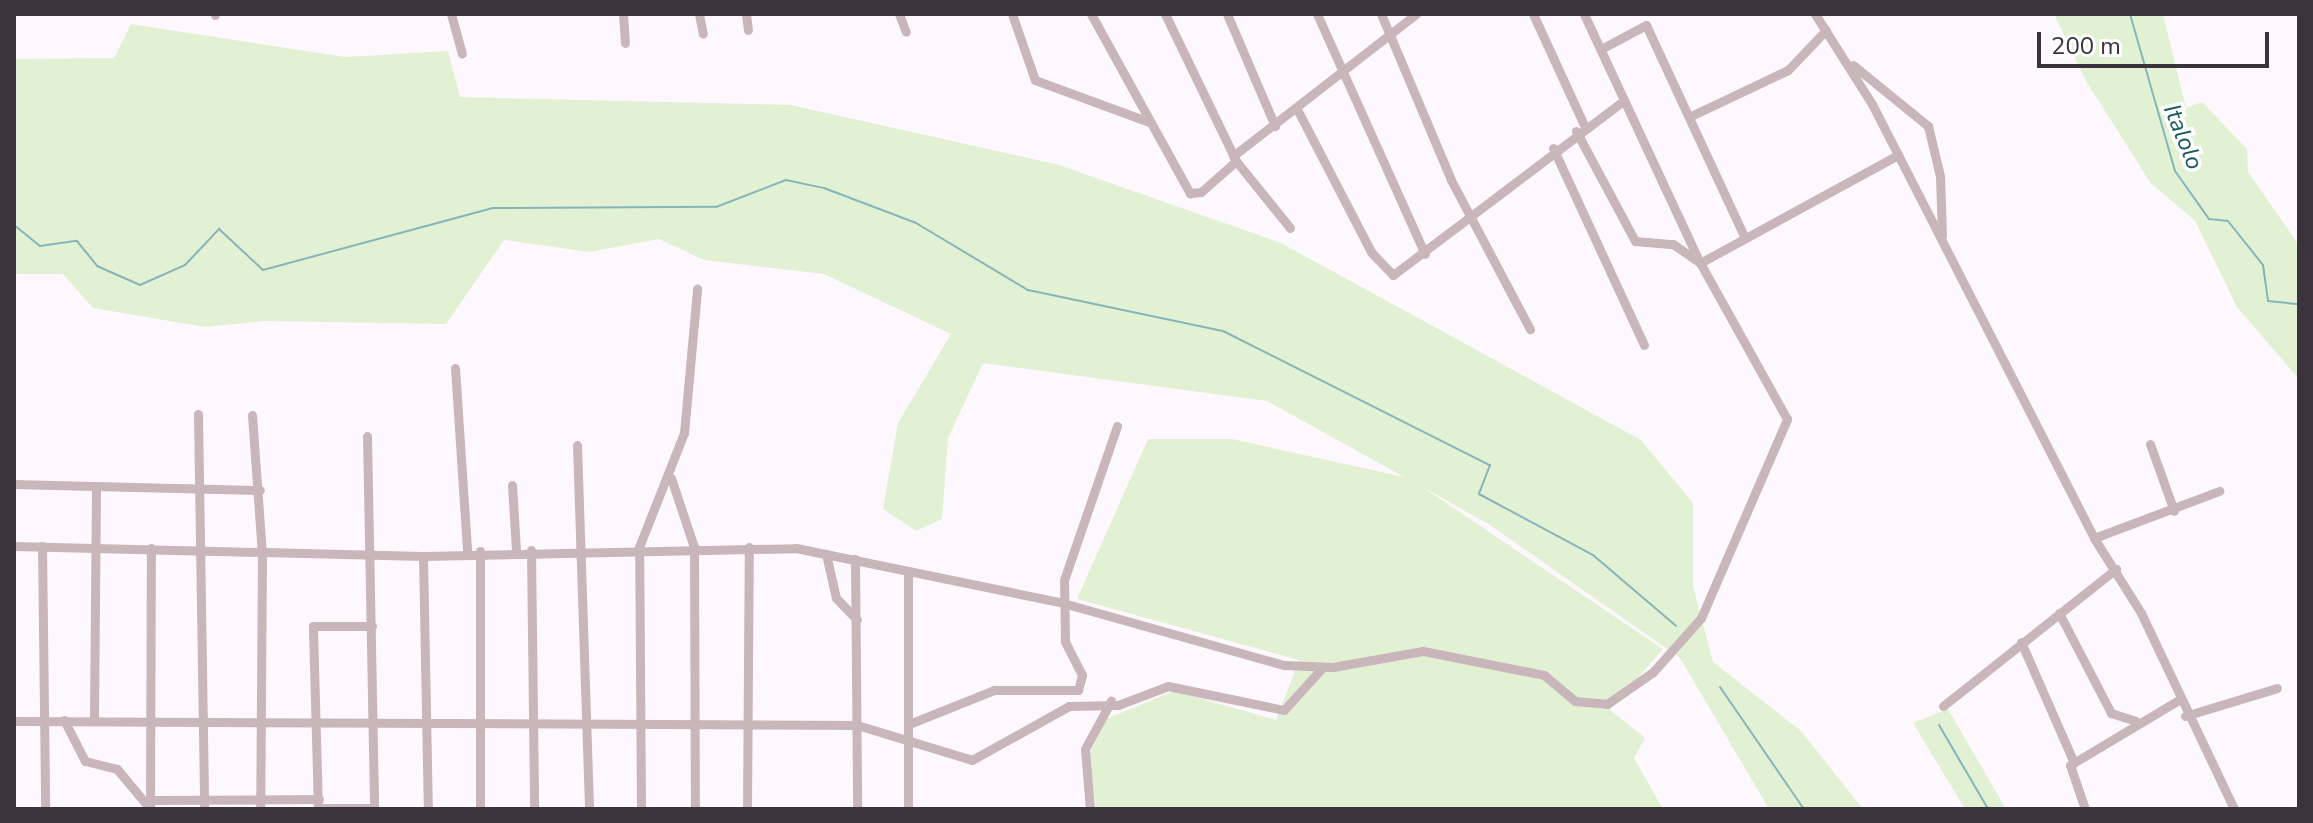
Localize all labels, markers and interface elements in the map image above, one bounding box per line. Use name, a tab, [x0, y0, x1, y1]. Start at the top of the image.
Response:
scale bar	[2041, 16, 2273, 66]
text: 200 m	[2051, 30, 2121, 62]
water label: Italolo	[2157, 100, 2209, 174]

